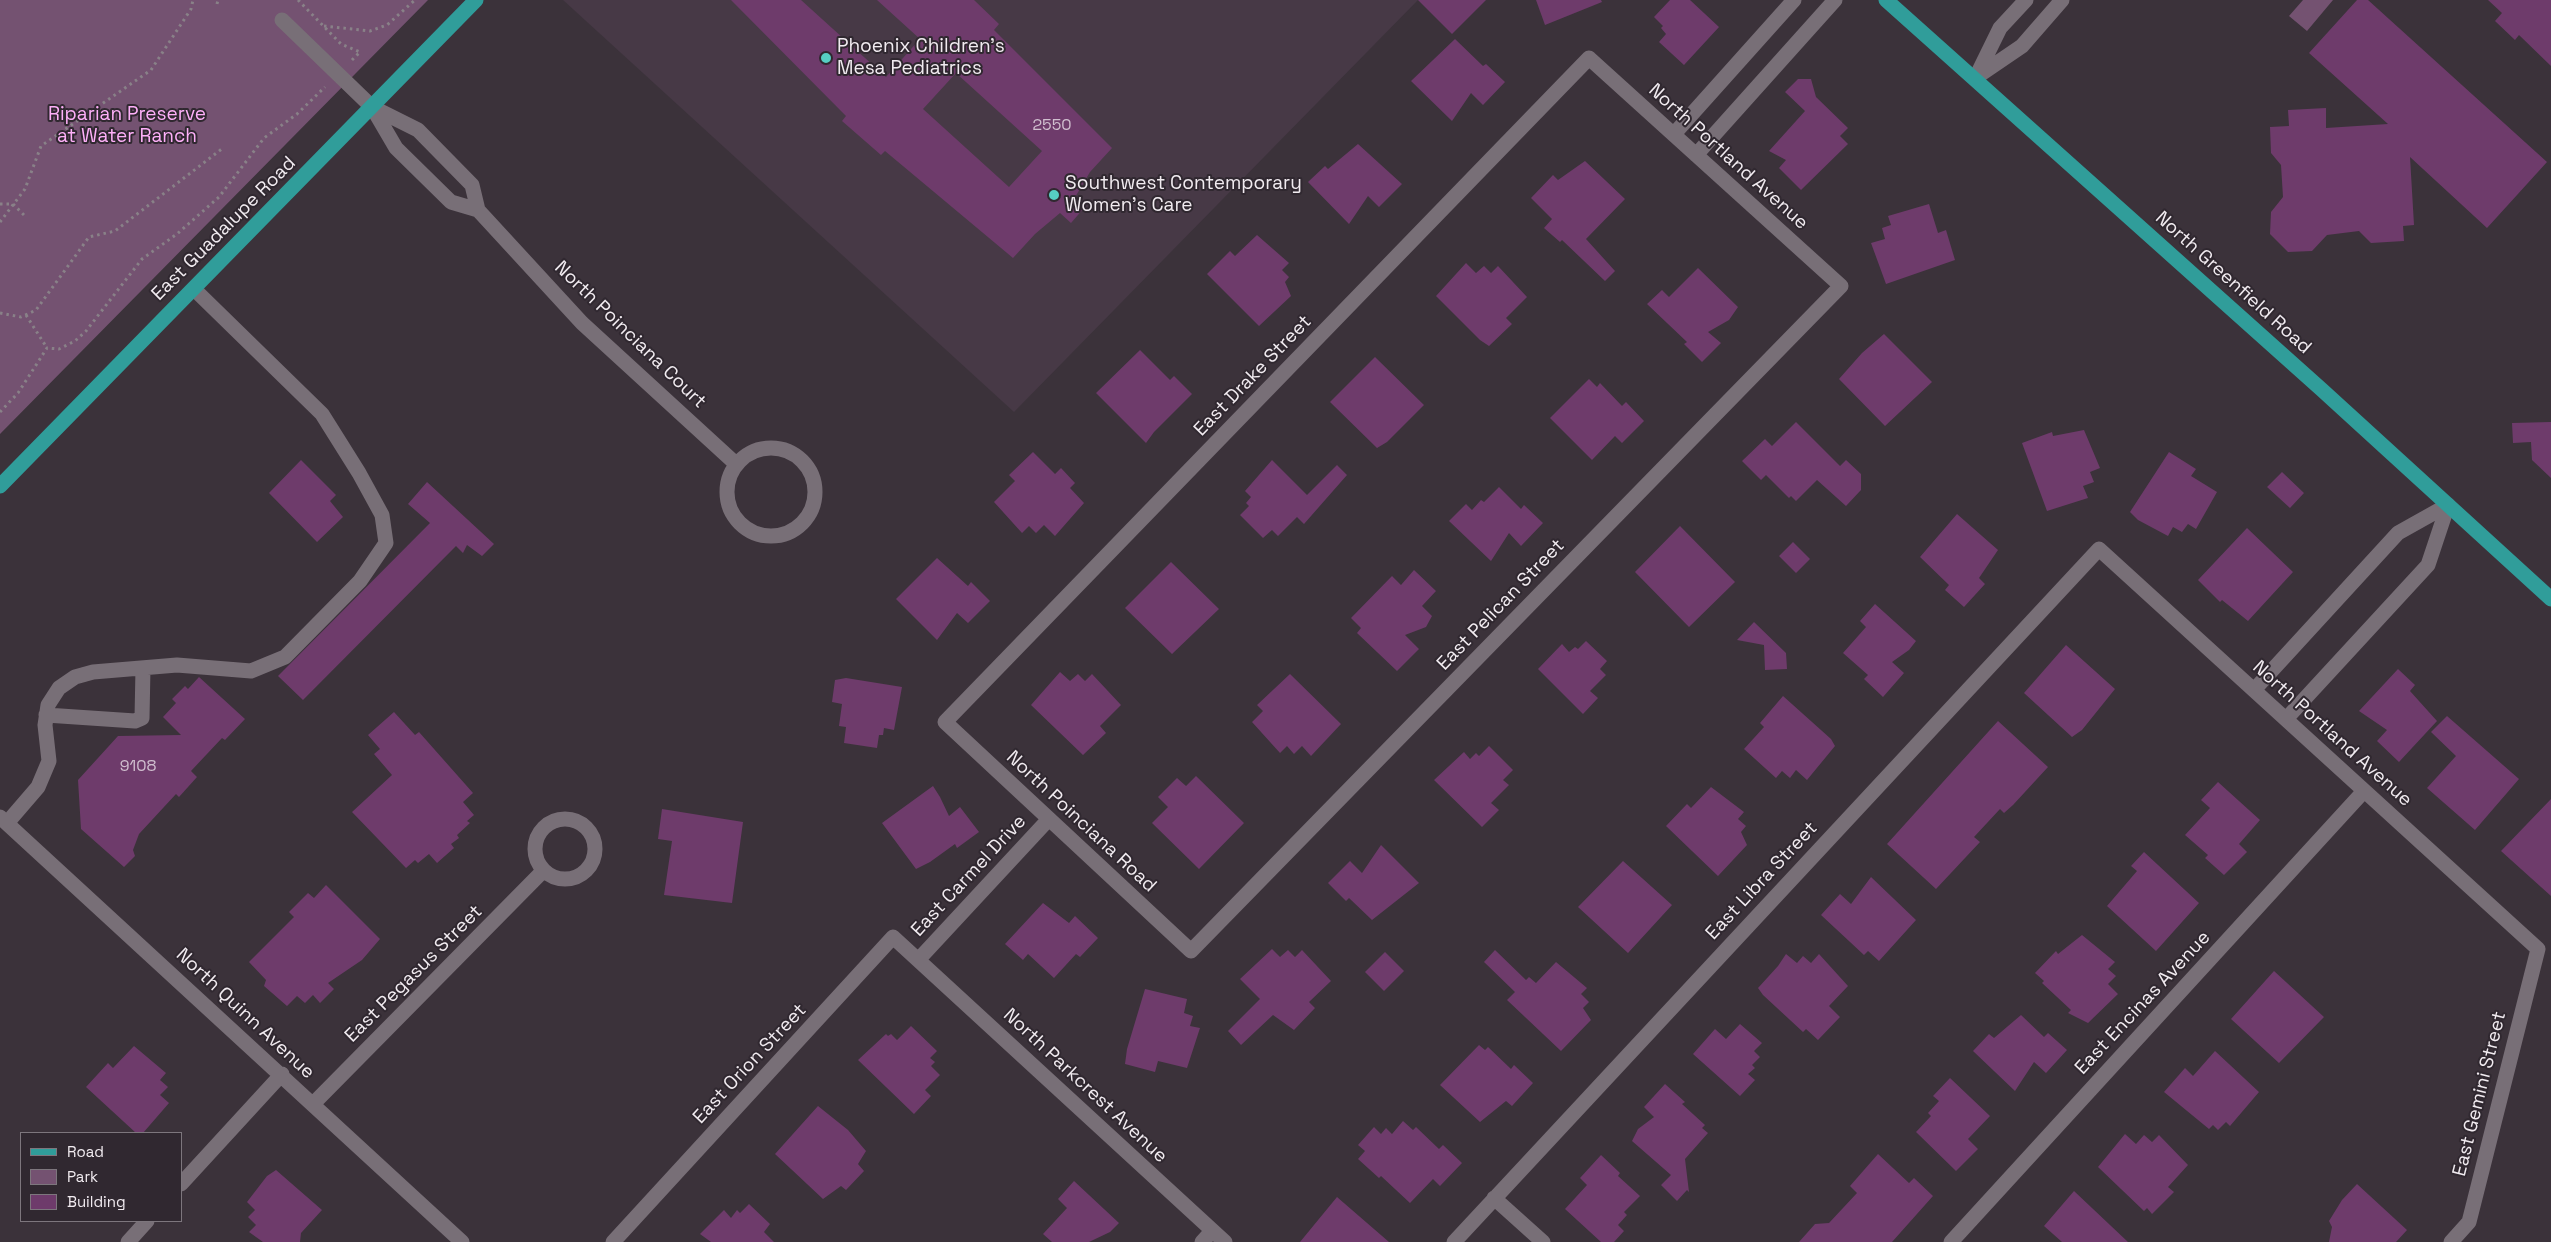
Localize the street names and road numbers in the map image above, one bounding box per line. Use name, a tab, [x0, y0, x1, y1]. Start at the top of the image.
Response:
street label: North Portland Avenue	[1643, 79, 1813, 235]
street label: East Guadalupe Road	[147, 152, 301, 306]
street label: North Greenfield Road	[2150, 207, 2316, 359]
street label: North Poinciana Court	[549, 257, 711, 413]
street label: East Drake Street	[1189, 311, 1317, 441]
street label: East Pelican Street	[1433, 535, 1569, 675]
street label: North Portland Avenue	[2247, 656, 2417, 812]
street label: North Poinciana Road	[1001, 746, 1161, 898]
street label: East Carmel Drive	[907, 810, 1031, 942]
street label: East Libra Street	[1702, 817, 1822, 945]
street label: East Pegasus Street	[341, 901, 487, 1047]
street label: East Encinas Avenue	[2071, 927, 2215, 1079]
street label: North Quinn Avenue	[171, 944, 319, 1084]
street label: East Orion Street	[689, 999, 811, 1129]
street label: North Parkcrest Avenue	[998, 1004, 1172, 1168]
street label: East Gemini Street	[2448, 1009, 2512, 1179]

